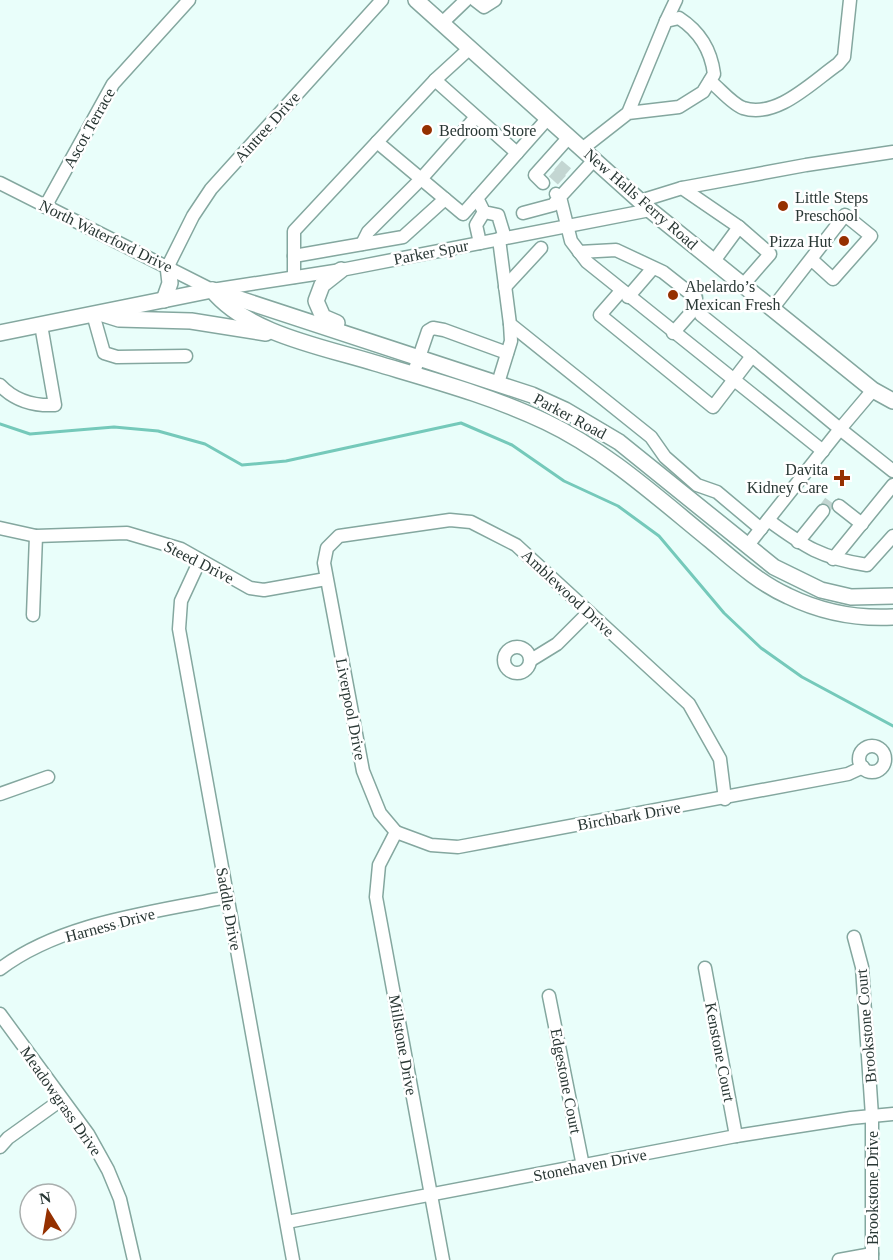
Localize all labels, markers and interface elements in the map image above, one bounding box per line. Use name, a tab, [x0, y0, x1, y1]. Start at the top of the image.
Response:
street label: Ascot Terrace	[60, 85, 118, 171]
street label: Aintree Drive	[231, 88, 303, 166]
place label: Bedroom Store	[439, 122, 536, 139]
marker: Bedroom Store	[420, 123, 434, 137]
street label: New Halls Ferry Road	[580, 145, 701, 254]
place label: Little Steps Preschool	[795, 189, 868, 224]
street label: North Waterford Drive	[37, 196, 175, 276]
marker: Little Steps Preschool	[776, 199, 790, 213]
place label: Pizza Hut	[769, 233, 833, 250]
marker: Pizza Hut	[837, 234, 851, 248]
street label: Parker Spur	[392, 236, 471, 269]
place label: Abelardo’s Mexican Fresh	[685, 278, 781, 313]
marker: Abelardo’s Mexican Fresh	[666, 288, 680, 302]
street label: Parker Road	[531, 390, 609, 442]
place label: Davita Kidney Care	[747, 461, 828, 497]
marker: Davita Kidney Care	[833, 469, 851, 487]
street label: Steed Drive	[161, 537, 237, 587]
street label: Amblewood Drive	[518, 546, 618, 640]
street label: Liverpool Drive	[332, 657, 369, 762]
street label: Birchbark Drive	[576, 799, 682, 833]
street label: Saddle Drive	[213, 866, 245, 952]
street label: Harness Drive	[63, 905, 157, 945]
street label: Brookstone Court	[853, 968, 879, 1084]
street label: Millstone Drive	[386, 993, 420, 1097]
street label: Kenstone Court	[702, 1001, 738, 1104]
street label: Edgestone Court	[546, 1027, 585, 1136]
street label: Meadowgrass Drive	[16, 1043, 105, 1159]
street label: Brookstone Drive	[864, 1131, 881, 1245]
street label: Stonehaven Drive	[532, 1146, 648, 1184]
north arrow	[18, 1182, 78, 1242]
text: N	[38, 1188, 53, 1207]

